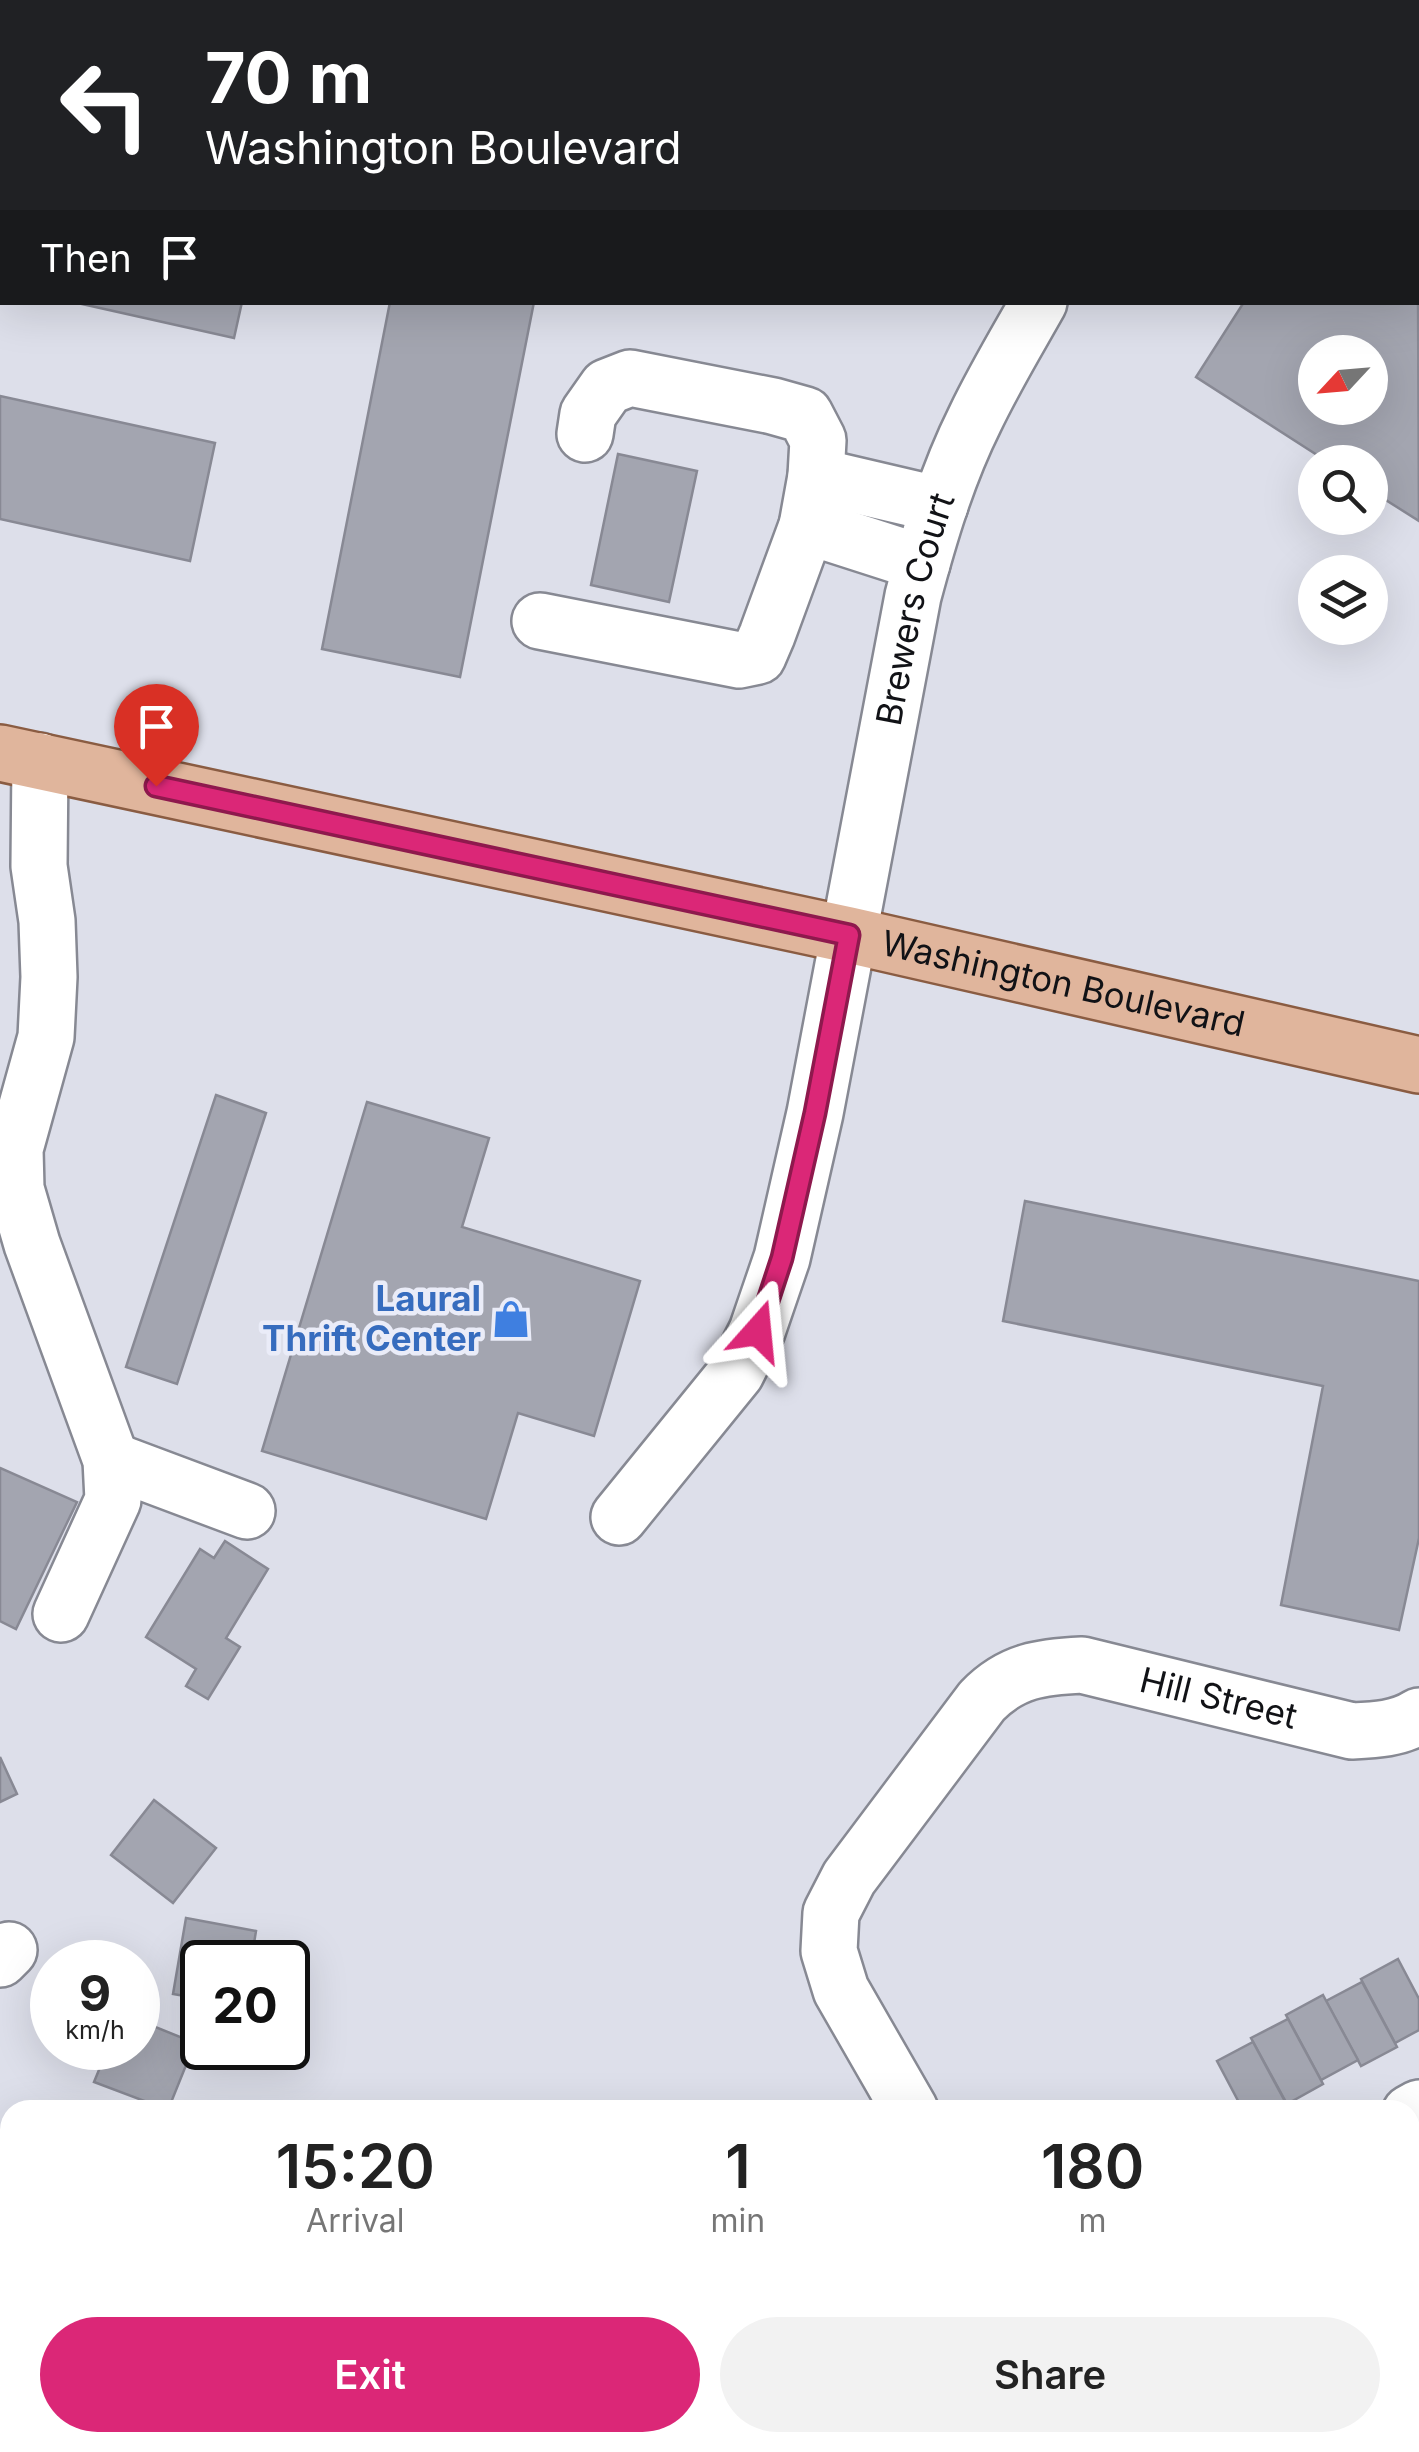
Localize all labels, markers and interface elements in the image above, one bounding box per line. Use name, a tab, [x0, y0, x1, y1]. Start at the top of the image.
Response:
text: 70 m	[205, 35, 372, 120]
icon: left	[40, 40, 170, 170]
text: Washington Boulevard	[205, 120, 682, 175]
icon: arrive	[152, 230, 207, 285]
text: Then	[40, 235, 132, 281]
north arrow	[1298, 335, 1388, 425]
map controls	[1298, 335, 1388, 645]
button: search	[1298, 445, 1388, 535]
street label: Brewers Court	[867, 487, 962, 729]
button: layers	[1298, 555, 1388, 645]
pin	[114, 684, 199, 787]
icon: arrive	[129, 699, 184, 754]
street label: Washington Boulevard	[878, 921, 1249, 1045]
place label: Laural Thrift Center	[262, 1277, 481, 1359]
position arrow	[706, 1279, 810, 1383]
shop icon: Laural Thrift Center	[490, 1298, 532, 1340]
street label: Hill Street	[1136, 1658, 1301, 1737]
speed limit sign: 20	[180, 1940, 310, 2070]
text: 9	[79, 1963, 111, 2023]
text: km/h	[65, 2015, 125, 2045]
text: 15:20	[276, 2130, 435, 2202]
text: 1	[725, 2130, 751, 2202]
text: 180	[1041, 2130, 1144, 2202]
text: Arrival	[306, 2201, 405, 2240]
text: min	[711, 2201, 765, 2240]
text: m	[1079, 2201, 1107, 2240]
button: Exit	[40, 2317, 700, 2432]
button: Share	[720, 2317, 1380, 2432]

